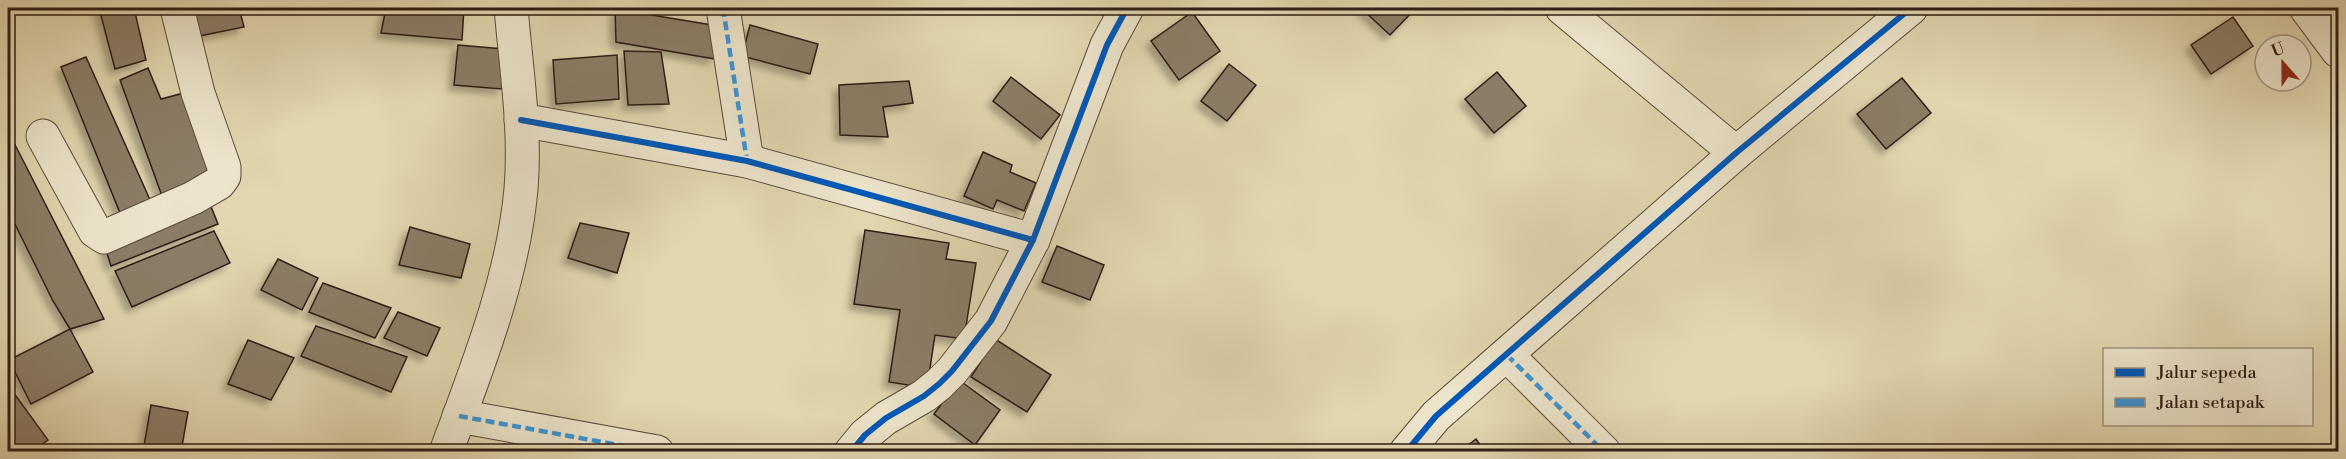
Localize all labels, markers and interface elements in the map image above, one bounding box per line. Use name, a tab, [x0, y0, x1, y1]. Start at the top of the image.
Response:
north arrow	[2253, 33, 2313, 93]
text: U	[2269, 38, 2288, 61]
legend	[2103, 348, 2313, 426]
text: Jalur sepeda	[2156, 361, 2258, 384]
text: Jalan setapak	[2156, 391, 2266, 414]

